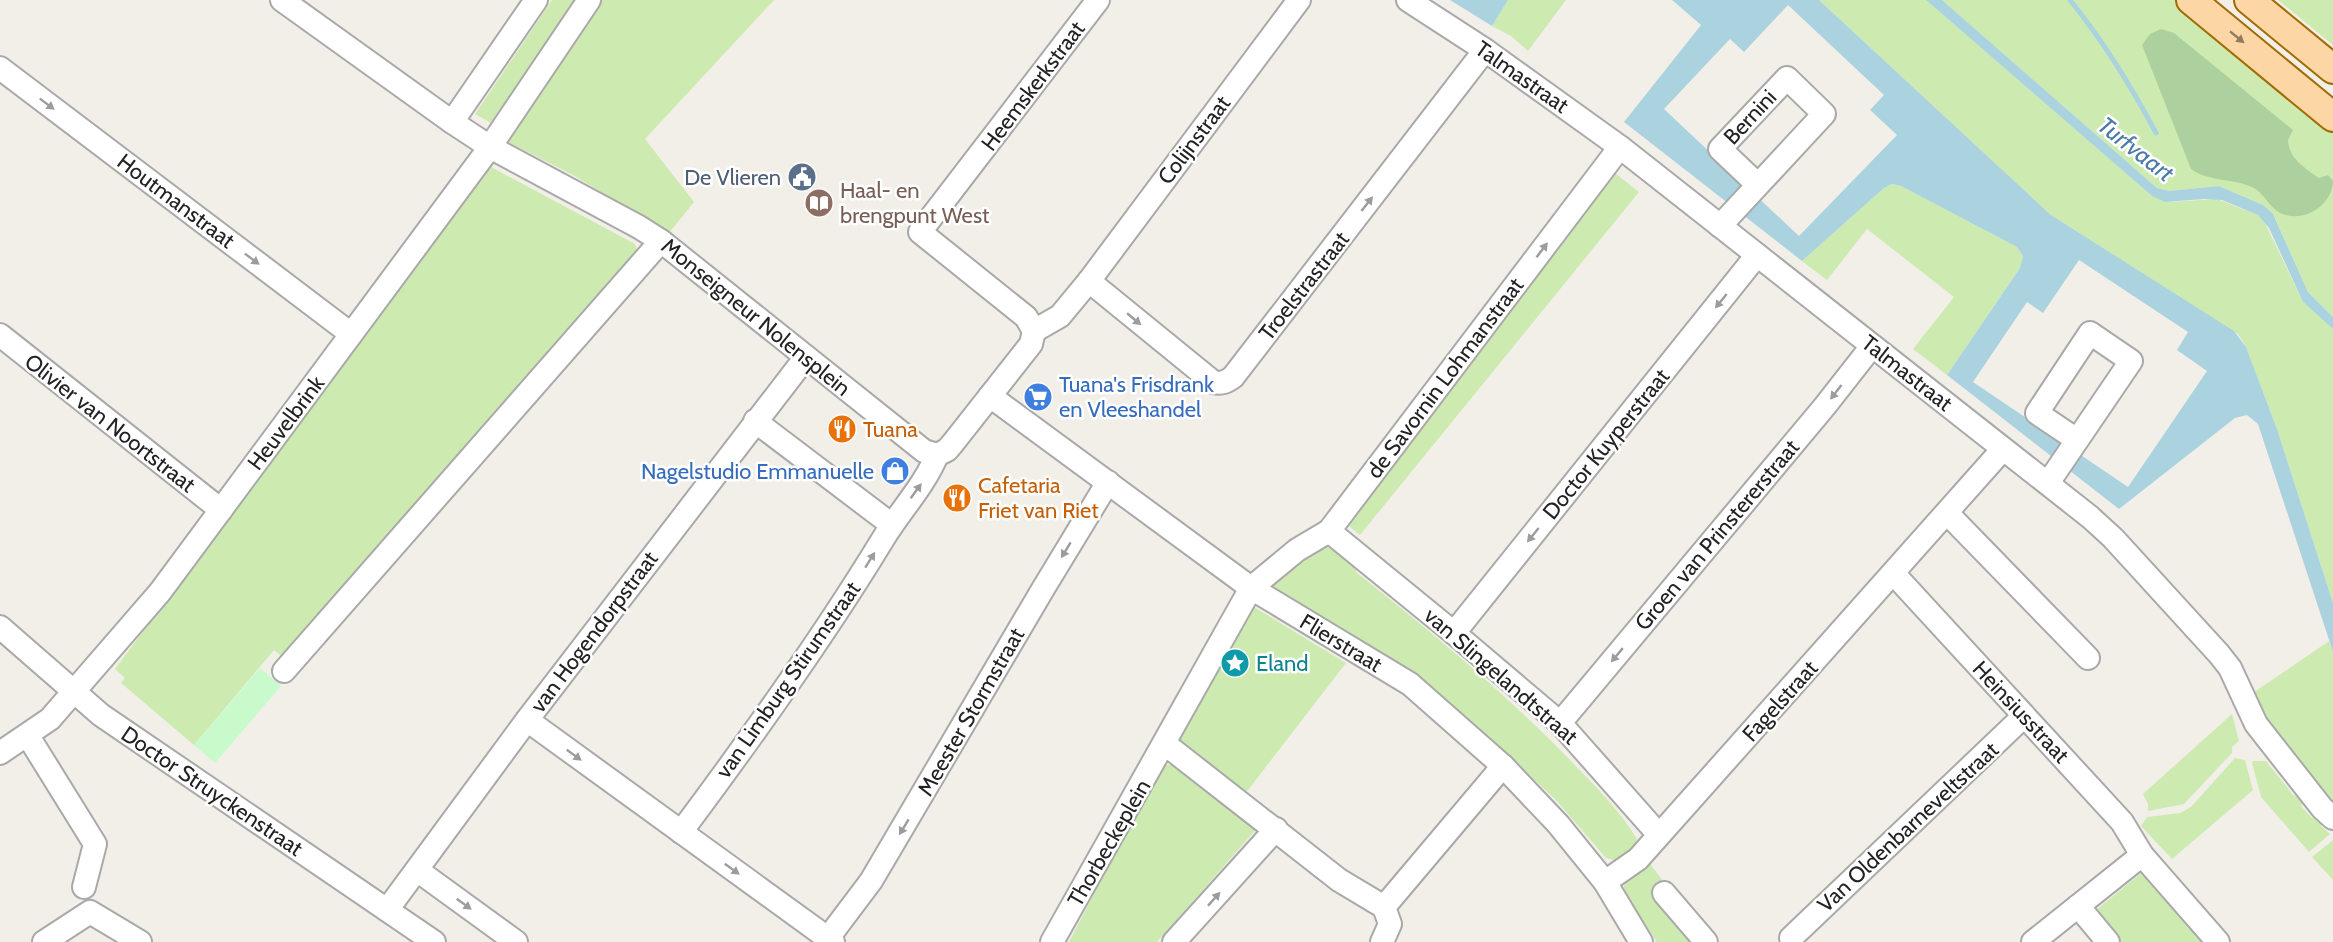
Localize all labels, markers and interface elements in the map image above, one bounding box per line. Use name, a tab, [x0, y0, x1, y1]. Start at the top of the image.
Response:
street label: Heemskerkstraat	[976, 15, 1091, 156]
one-way arrow	[2229, 31, 2244, 43]
street label: Talmastraat	[1470, 35, 1574, 119]
street label: Bernini	[1718, 84, 1782, 150]
street label: Colijnstraat	[1152, 90, 1236, 190]
one-way arrow	[39, 97, 54, 109]
water label: Turfvaart	[2092, 110, 2180, 188]
street label: Houtmanstraat	[112, 148, 241, 254]
public building icon: De Vlieren	[786, 161, 818, 193]
place label: De Vlieren	[684, 164, 781, 191]
place label: Haal- en brengpunt West	[840, 177, 990, 229]
library icon: Haal- en brengpunt West	[803, 187, 835, 219]
one-way arrow	[1361, 196, 1374, 212]
street label: Troelstrastraat	[1253, 226, 1355, 346]
street label: Monseigneur Nolensplein	[656, 232, 856, 402]
one-way arrow	[1536, 242, 1548, 258]
one-way arrow	[245, 253, 260, 265]
street label: de Savornin Lohmanstraat	[1361, 272, 1530, 484]
one-way arrow	[1714, 293, 1727, 309]
one-way arrow	[1126, 312, 1142, 325]
street label: Talmastraat	[1856, 329, 1958, 417]
street label: Olivier van Noortstraat	[19, 348, 201, 498]
street label: Doctor Kuyperstraat	[1537, 363, 1675, 525]
street label: Heuvelbrink	[242, 370, 330, 475]
place label: Tuana's Frisdrank en Vleeshandel	[1059, 371, 1214, 423]
supermarket icon: Tuana's Frisdrank en Vleeshandel	[1022, 381, 1054, 413]
one-way arrow	[1830, 384, 1843, 400]
restaurant icon: Tuana	[826, 413, 858, 445]
place label: Tuana	[863, 416, 918, 443]
street label: Groen van Prinstererstraat	[1629, 434, 1805, 636]
shop icon: Nagelstudio Emmanuelle	[879, 455, 911, 487]
place label: Nagelstudio Emmanuelle	[641, 458, 874, 485]
place label: Cafetaria Friet van Riet	[978, 472, 1099, 524]
restaurant icon: Cafetaria Friet van Riet	[941, 482, 973, 514]
one-way arrow	[910, 484, 922, 500]
one-way arrow	[1527, 527, 1540, 543]
one-way arrow	[1061, 542, 1072, 558]
street label: van Hogendorpstraat	[524, 545, 664, 718]
one-way arrow	[865, 552, 876, 568]
street label: van Limburg Stirumstraat	[710, 576, 866, 784]
street label: van Slingelandtstraat	[1419, 602, 1584, 751]
street label: Flierstraat	[1295, 608, 1388, 678]
street label: Meester Stormstraat	[912, 623, 1030, 801]
place icon: Eland	[1219, 647, 1251, 679]
one-way arrow	[1611, 647, 1624, 663]
place label: Eland	[1256, 650, 1308, 677]
street label: Fagelstraat	[1737, 654, 1824, 747]
street label: Heinsiusstraat	[1967, 655, 2075, 769]
street label: Doctor Struyckenstraat	[116, 720, 308, 862]
street label: Van Oldenbarneveltstraat	[1812, 736, 2004, 918]
one-way arrow	[566, 748, 581, 760]
street label: Thorbeckeplein	[1062, 775, 1156, 911]
one-way arrow	[898, 819, 909, 835]
one-way arrow	[723, 863, 739, 875]
one-way arrow	[1207, 891, 1221, 906]
one-way arrow	[455, 898, 471, 910]

